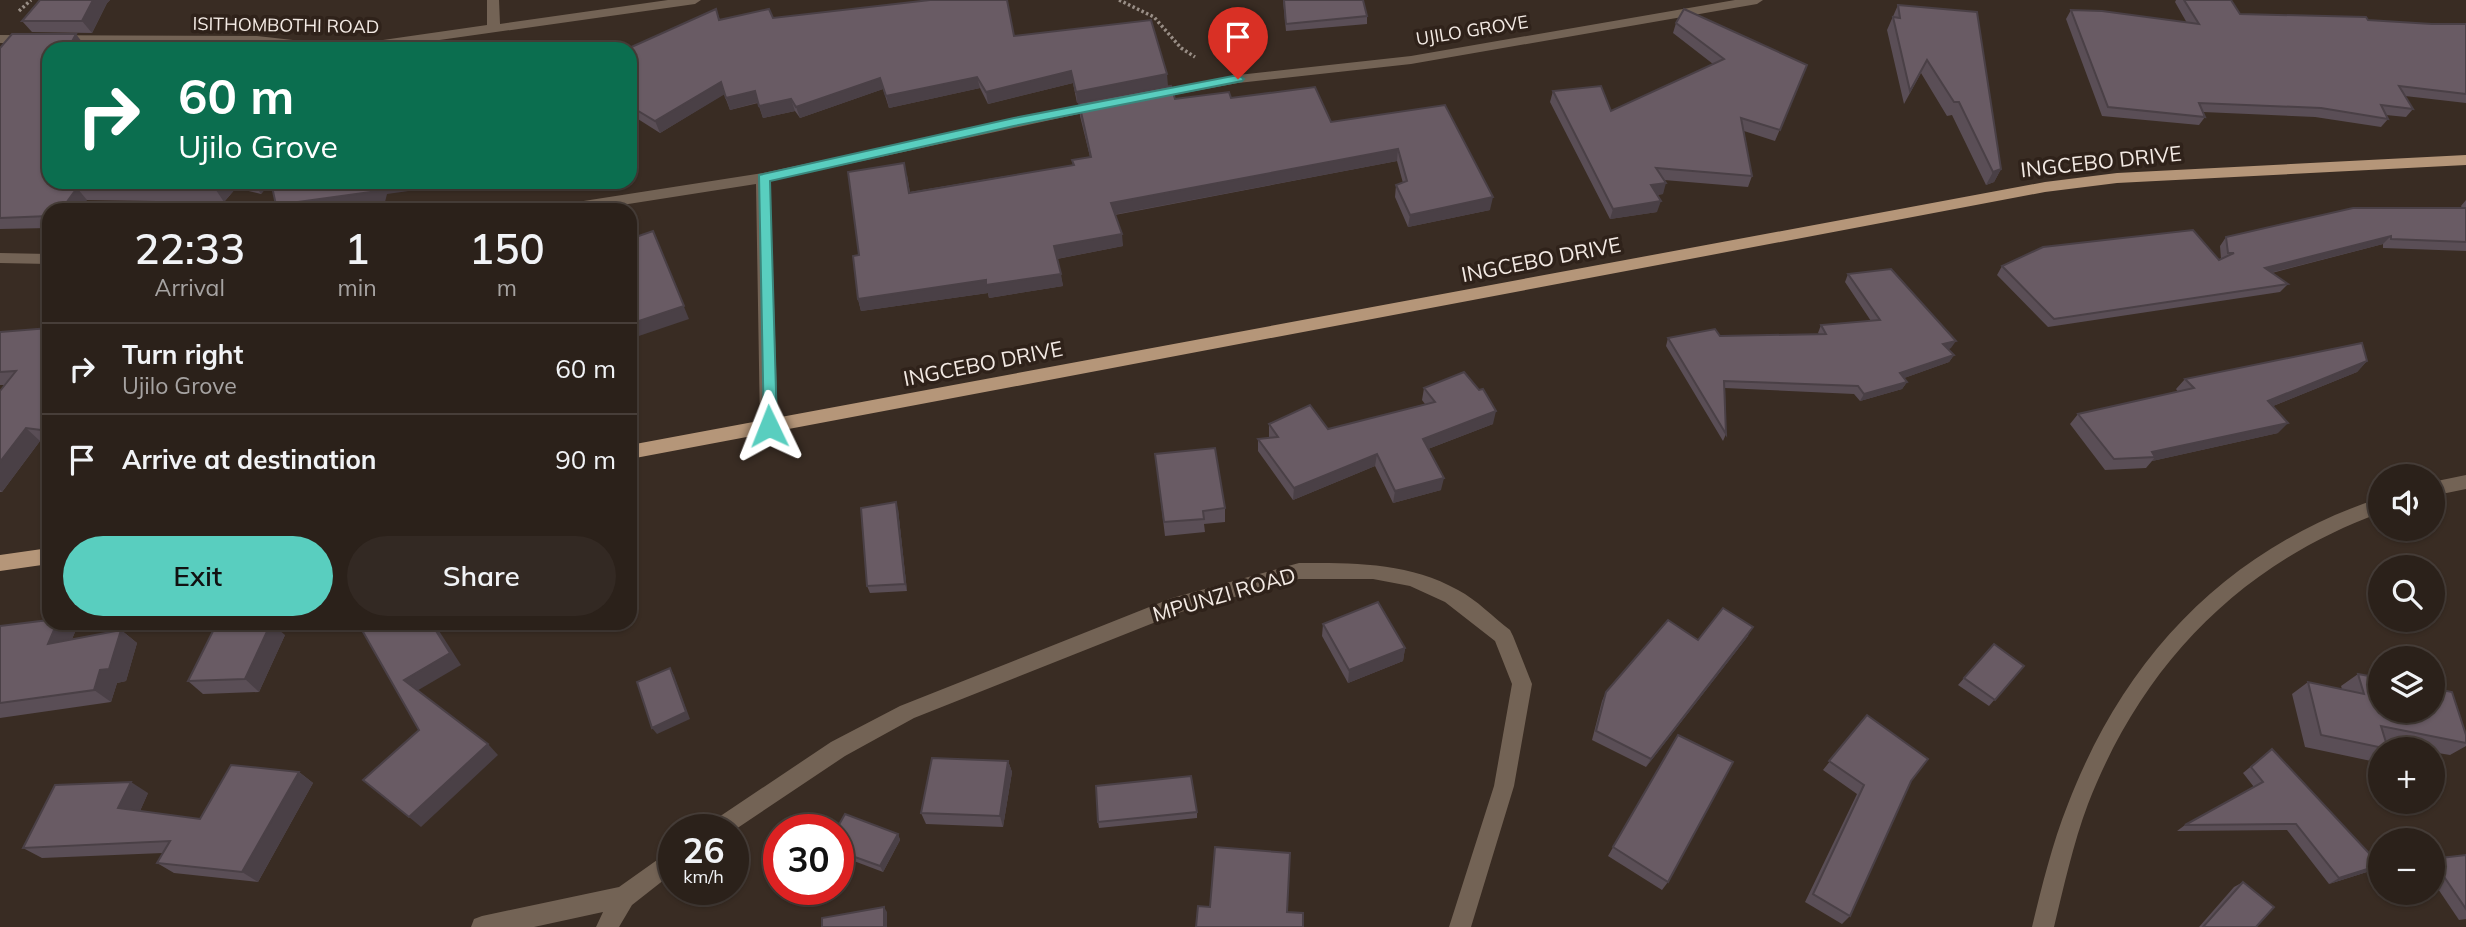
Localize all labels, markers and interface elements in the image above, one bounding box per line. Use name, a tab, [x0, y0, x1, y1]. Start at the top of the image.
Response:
pin	[1208, 7, 1268, 79]
street label: UJILO GROVE	[1414, 10, 1530, 50]
street label: ISITHOMBOTHI ROAD	[193, 12, 379, 38]
icon: arrive	[1219, 18, 1257, 56]
text: 60 m	[178, 65, 294, 126]
icon: right	[63, 70, 154, 161]
text: Ujilo Grove	[178, 126, 338, 166]
street label: INGCEBO DRIVE	[2019, 140, 2183, 182]
text: 22:33	[134, 222, 245, 275]
text: 1	[344, 222, 370, 275]
text: 150	[469, 222, 545, 275]
street label: INGCEBO DRIVE	[1459, 231, 1623, 287]
text: Arrival	[155, 273, 225, 302]
text: min	[337, 273, 377, 302]
text: m	[497, 273, 517, 302]
street label: INGCEBO DRIVE	[901, 335, 1065, 391]
text: Turn right	[122, 338, 243, 371]
icon: right	[63, 350, 101, 388]
text: 60 m	[555, 352, 616, 385]
text: Ujilo Grove	[122, 371, 237, 400]
position arrow	[732, 389, 806, 463]
icon: arrive	[63, 441, 101, 479]
text: Arrive at destination	[122, 443, 377, 476]
text: 90 m	[555, 443, 616, 476]
map controls	[2368, 464, 2445, 905]
button: sound	[2368, 464, 2445, 541]
button: Exit	[63, 536, 333, 616]
button: Share	[347, 536, 616, 616]
button: search	[2368, 555, 2445, 632]
street label: MPUNZI ROAD	[1149, 561, 1299, 627]
button: layers	[2368, 646, 2445, 723]
button: +	[2368, 737, 2445, 814]
speed limit sign: 30	[763, 814, 854, 905]
text: 26	[682, 828, 725, 872]
button: −	[2368, 828, 2445, 905]
text: km/h	[683, 865, 724, 888]

